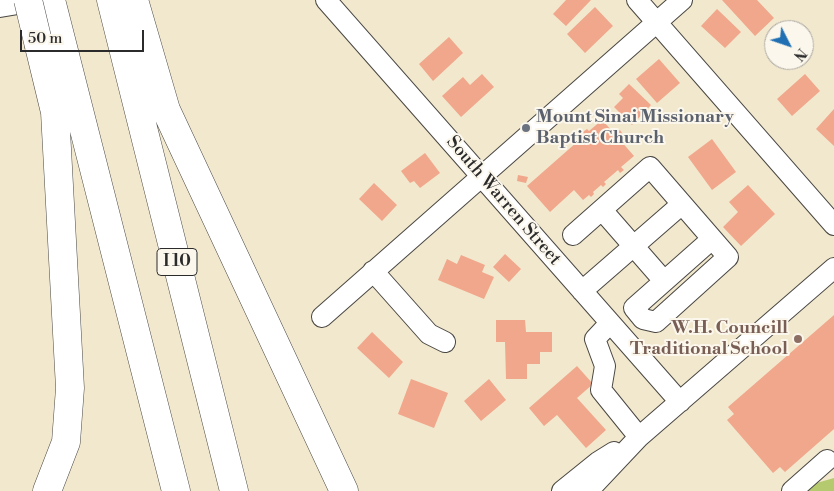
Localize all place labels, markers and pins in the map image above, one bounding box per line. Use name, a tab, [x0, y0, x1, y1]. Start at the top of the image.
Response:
place label: Mount Sinai Missionary Baptist Church	[536, 107, 734, 150]
marker: Mount Sinai Missionary Baptist Church	[520, 122, 532, 134]
place label: W.H. Councill Traditional School	[630, 318, 788, 360]
marker: W.H. Councill Traditional School	[792, 333, 804, 345]

